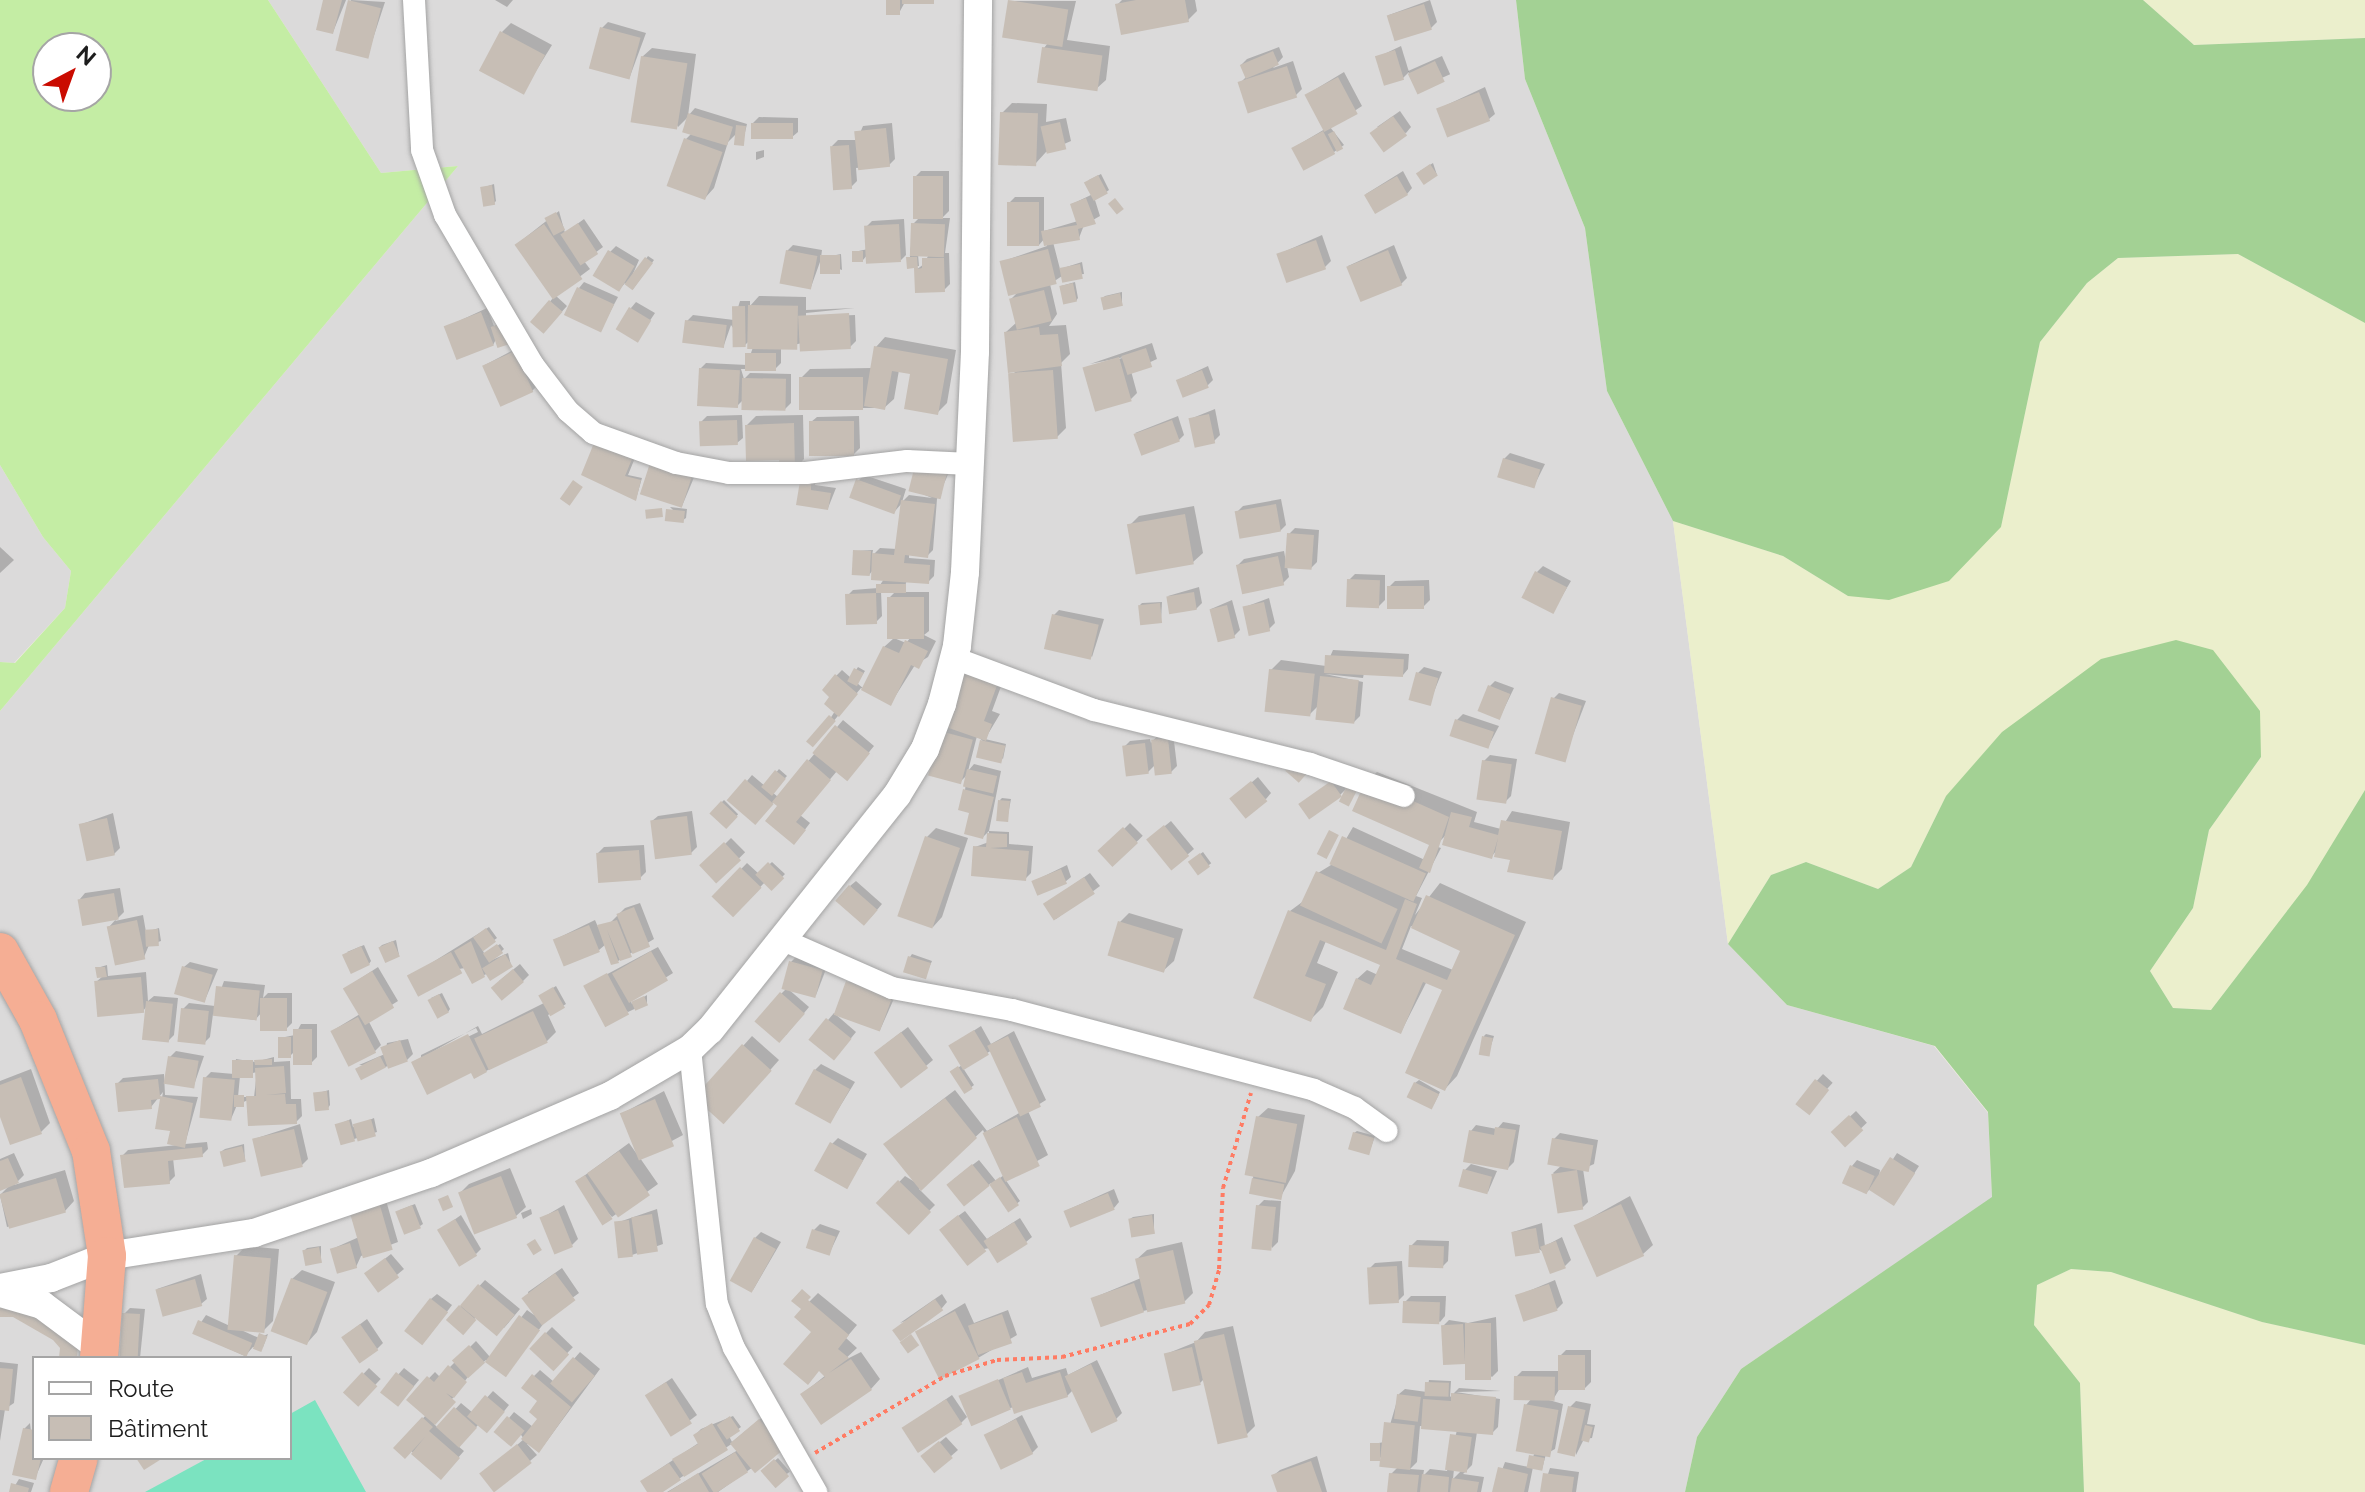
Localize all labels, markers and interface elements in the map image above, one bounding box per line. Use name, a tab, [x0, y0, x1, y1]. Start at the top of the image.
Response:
north arrow	[32, 32, 112, 112]
text: N	[72, 40, 101, 71]
legend	[32, 1356, 292, 1460]
text: Route	[108, 1374, 174, 1403]
text: Bâtiment	[108, 1414, 208, 1443]

